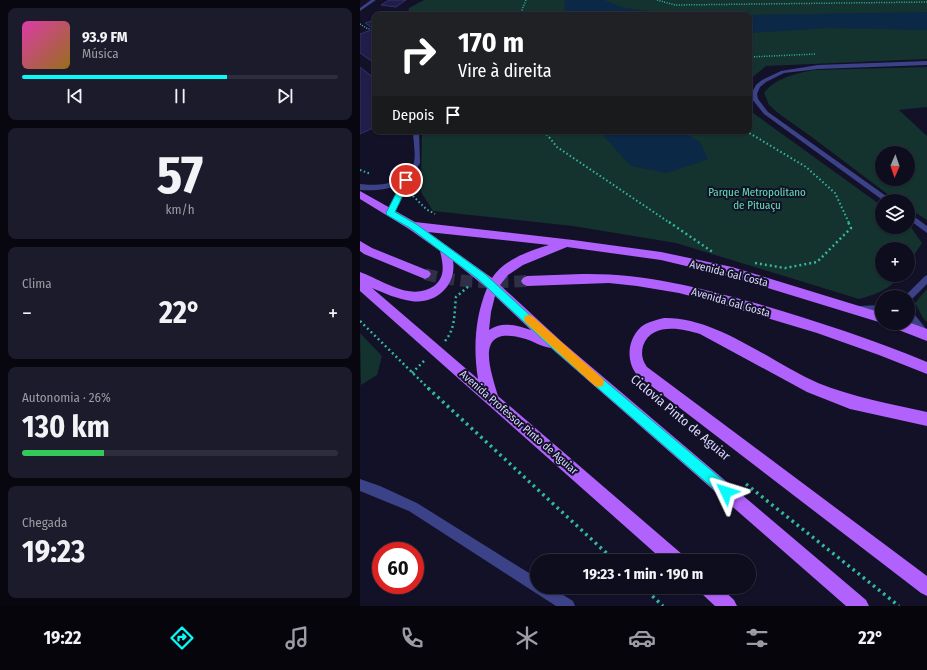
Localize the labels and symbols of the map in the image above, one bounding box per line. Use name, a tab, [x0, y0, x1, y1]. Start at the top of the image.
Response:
north arrow	[875, 146, 915, 186]
pin	[389, 163, 423, 197]
park label: Parque Metropolitano de Pituaçu	[708, 186, 806, 212]
street label: Avenida Gal Costa	[688, 257, 769, 290]
street label: Avenida Gal Gosta	[690, 285, 772, 320]
street label: Avenida Professor Pinto de Aguiar	[457, 368, 580, 477]
street label: Ciclovia Pinto de Aguiar	[628, 371, 734, 464]
position arrow	[705, 471, 747, 513]
speed limit sign: 60	[372, 542, 424, 594]

